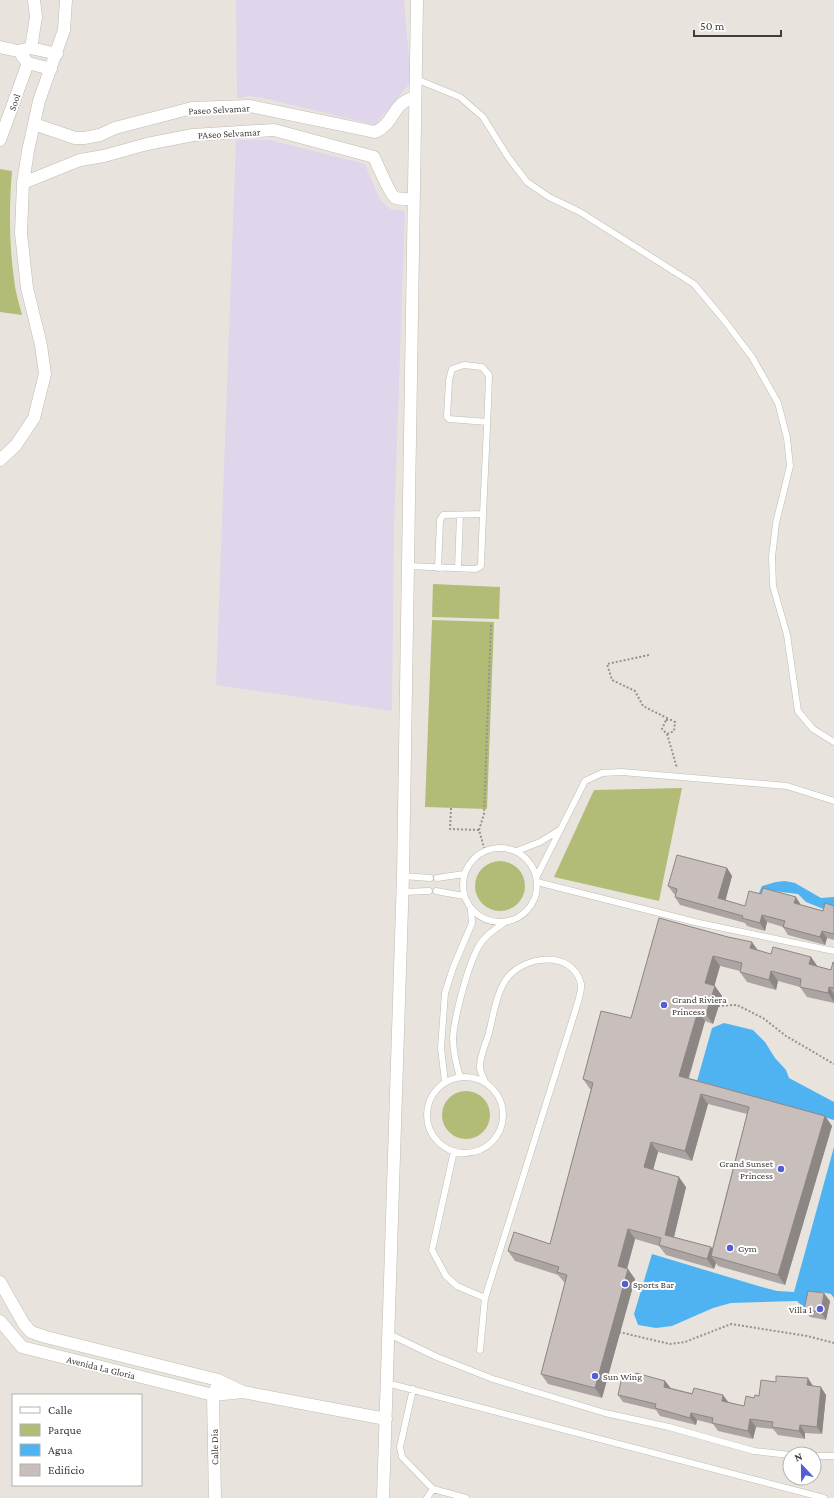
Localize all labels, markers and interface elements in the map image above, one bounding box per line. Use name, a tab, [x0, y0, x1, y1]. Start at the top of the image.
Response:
scale bar	[694, 12, 781, 38]
text: 50 m	[700, 19, 725, 33]
street label: Sool	[6, 92, 23, 112]
street label: Paseo Selvamar	[188, 102, 251, 117]
street label: PAseo Selvamar	[197, 126, 261, 141]
place label: Grand Riviera Princess	[672, 994, 727, 1017]
marker: Grand Riviera Princess	[659, 1000, 669, 1010]
place label: Grand Sunset Princess	[719, 1158, 774, 1181]
marker: Grand Sunset Princess	[776, 1164, 786, 1174]
marker: Gym	[725, 1243, 735, 1253]
place label: Gym	[738, 1243, 757, 1254]
marker: Sports Bar	[620, 1279, 630, 1289]
place label: Sports Bar	[633, 1279, 675, 1290]
place label: Villa 1	[789, 1304, 812, 1315]
marker: Villa 1	[815, 1304, 825, 1314]
street label: Avenida La Gloria	[65, 1354, 137, 1381]
marker: Sun Wing	[590, 1371, 600, 1381]
place label: Sun Wing	[603, 1371, 642, 1382]
legend	[12, 1394, 142, 1486]
text: Calle	[48, 1403, 72, 1417]
text: Parque	[48, 1423, 81, 1437]
street label: Calle Dia	[209, 1429, 220, 1465]
text: Agua	[48, 1443, 73, 1457]
north arrow	[782, 1446, 822, 1486]
text: N	[793, 1450, 804, 1464]
text: Edificio	[48, 1463, 85, 1477]

